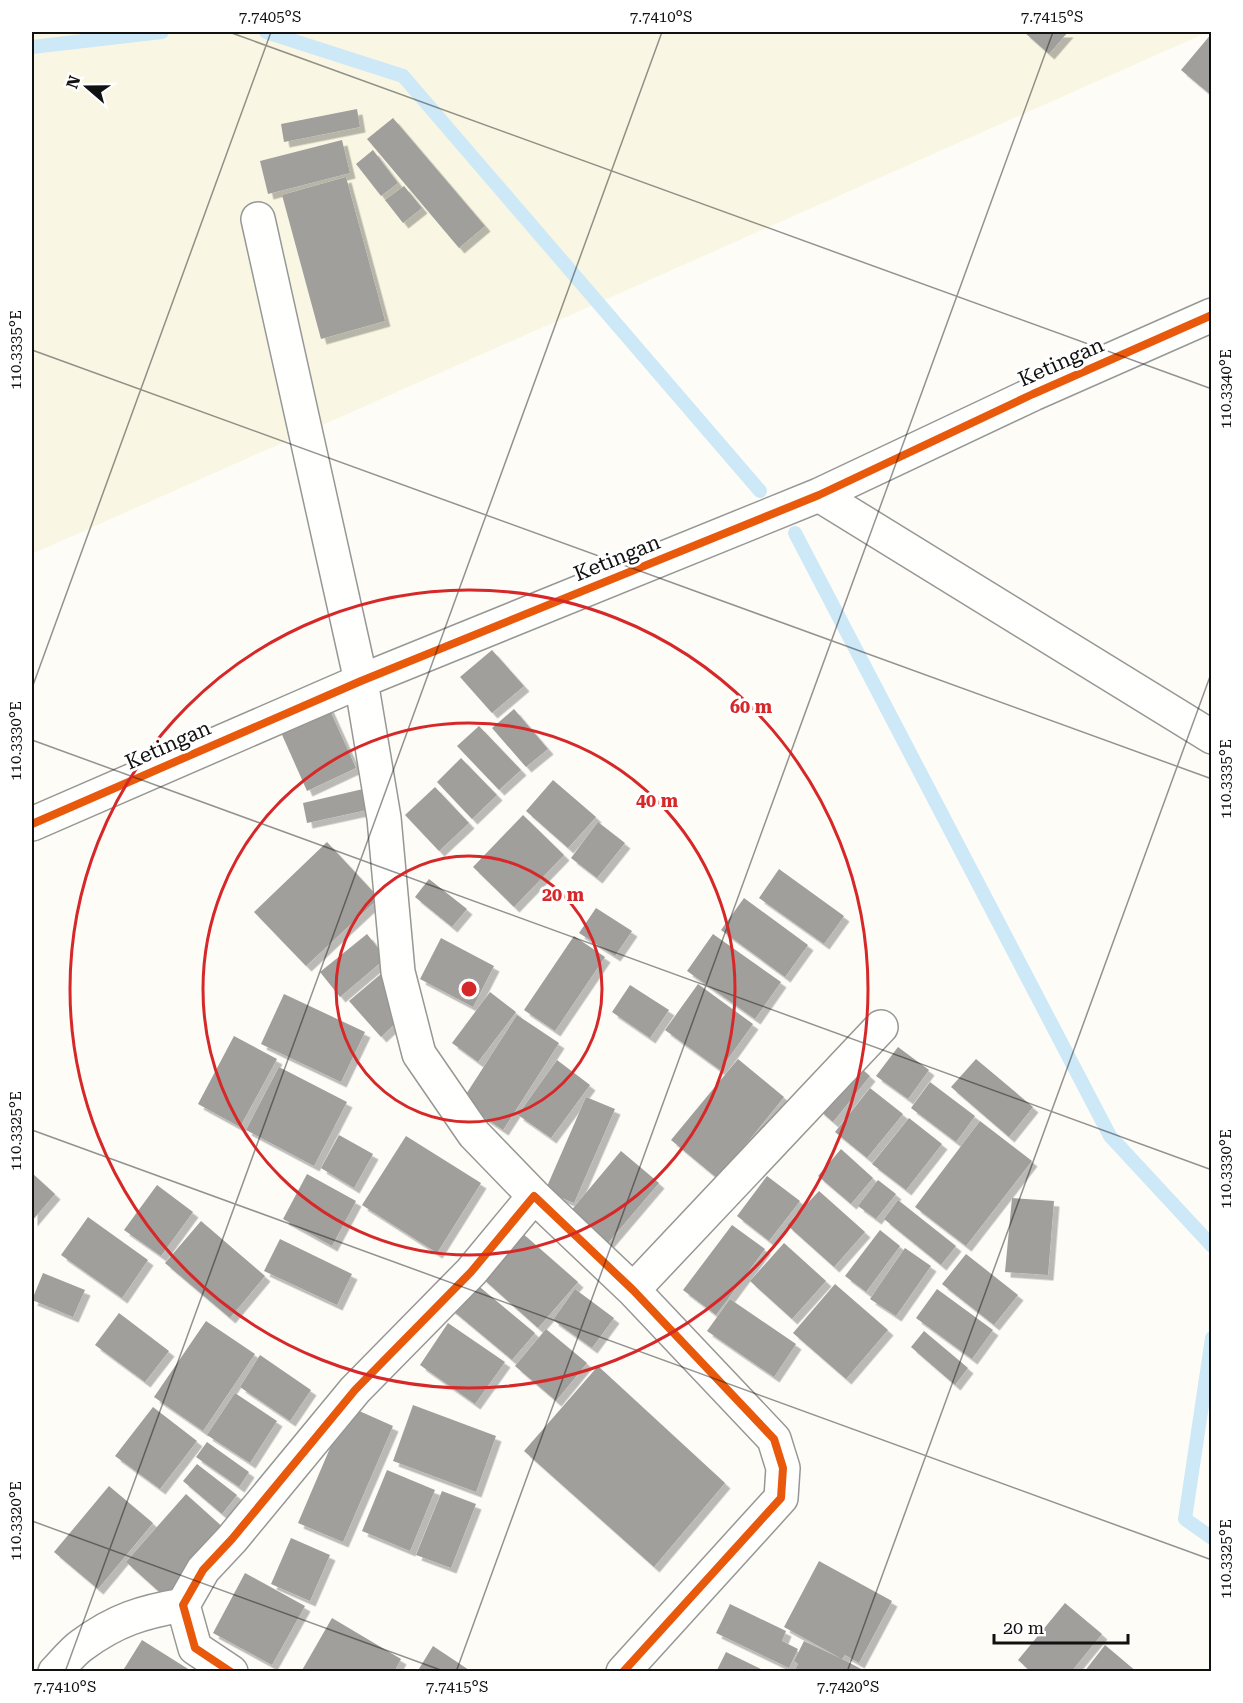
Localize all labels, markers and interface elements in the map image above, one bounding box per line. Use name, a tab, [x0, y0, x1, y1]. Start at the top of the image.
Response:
text: 7.7405°S	[239, 8, 301, 26]
text: 7.7410°S	[630, 8, 692, 26]
text: 7.7415°S	[1021, 8, 1083, 26]
north arrow	[57, 57, 117, 117]
text: N	[62, 73, 84, 91]
text: 110.3335°E	[7, 310, 25, 390]
street label: Ketingan	[1015, 332, 1108, 391]
text: 110.3340°E	[1217, 349, 1235, 429]
street label: Ketingan	[570, 530, 664, 586]
text: 60 m	[730, 696, 773, 717]
text: 110.3330°E	[7, 701, 25, 781]
street label: Ketingan	[122, 715, 215, 774]
text: 110.3335°E	[1217, 739, 1235, 819]
text: 40 m	[636, 790, 679, 811]
text: 20 m	[542, 884, 585, 905]
centre of rings	[459, 979, 479, 999]
text: 110.3325°E	[7, 1091, 25, 1171]
text: 110.3330°E	[1217, 1129, 1235, 1209]
text: 110.3320°E	[7, 1481, 25, 1561]
text: 110.3325°E	[1217, 1519, 1235, 1599]
scale bar	[994, 1607, 1128, 1645]
text: 20 m	[1003, 1617, 1044, 1638]
text: 7.7410°S	[34, 1678, 96, 1696]
text: 7.7415°S	[426, 1678, 488, 1696]
text: 7.7420°S	[817, 1678, 879, 1696]

